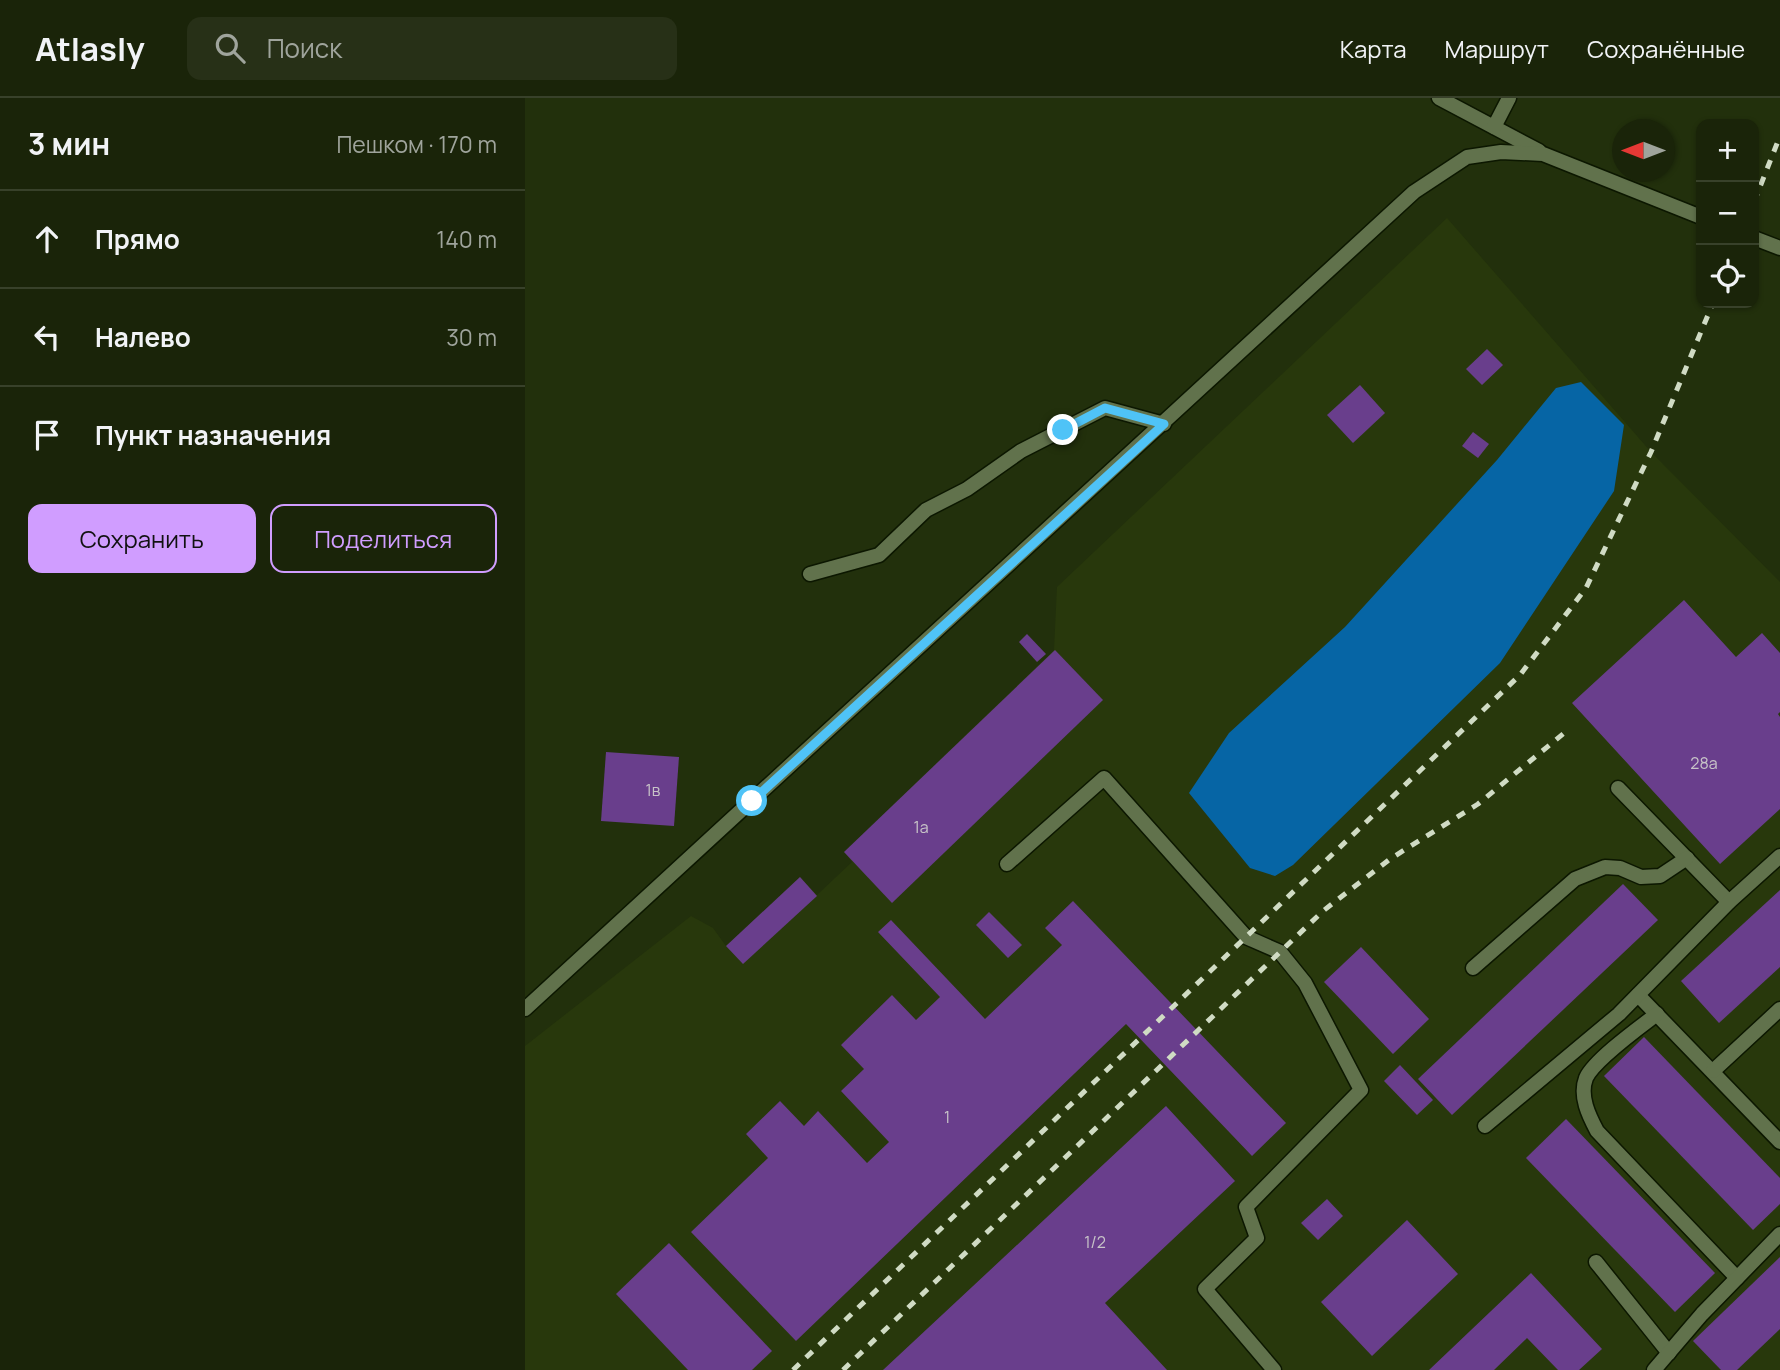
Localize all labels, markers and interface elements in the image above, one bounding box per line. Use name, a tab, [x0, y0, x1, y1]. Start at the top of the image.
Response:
search box	[187, 17, 677, 80]
text: Atlasly	[35, 26, 145, 71]
icon: search	[211, 29, 249, 67]
text: Поиск	[267, 30, 342, 66]
text: Карта	[1340, 32, 1407, 65]
text: Маршрут	[1445, 32, 1549, 65]
text: Сохранённые	[1587, 32, 1745, 65]
north arrow	[1612, 119, 1675, 182]
map controls	[1696, 119, 1759, 308]
button: +	[1696, 119, 1759, 182]
text: 3 мин	[28, 123, 110, 164]
text: Пешком · 170 m	[336, 128, 497, 160]
button: −	[1696, 182, 1759, 245]
icon: ahead	[28, 220, 66, 258]
text: Прямо	[95, 221, 180, 257]
text: 140 m	[436, 223, 497, 255]
button: locate	[1696, 245, 1759, 308]
icon: left	[28, 318, 66, 356]
text: Налево	[95, 319, 191, 355]
text: 30 m	[446, 321, 497, 353]
route end	[1047, 414, 1078, 445]
icon: arrive	[28, 416, 66, 454]
text: Пункт назначения	[95, 417, 331, 453]
button: Сохранить	[28, 504, 256, 573]
button: Поделиться	[270, 504, 497, 573]
house number: 28а	[1690, 752, 1718, 774]
house number: 1в	[646, 779, 661, 801]
route start	[736, 785, 767, 816]
house number: 1а	[913, 816, 929, 838]
house number: 1	[944, 1106, 950, 1128]
house number: 1/2	[1084, 1231, 1106, 1253]

